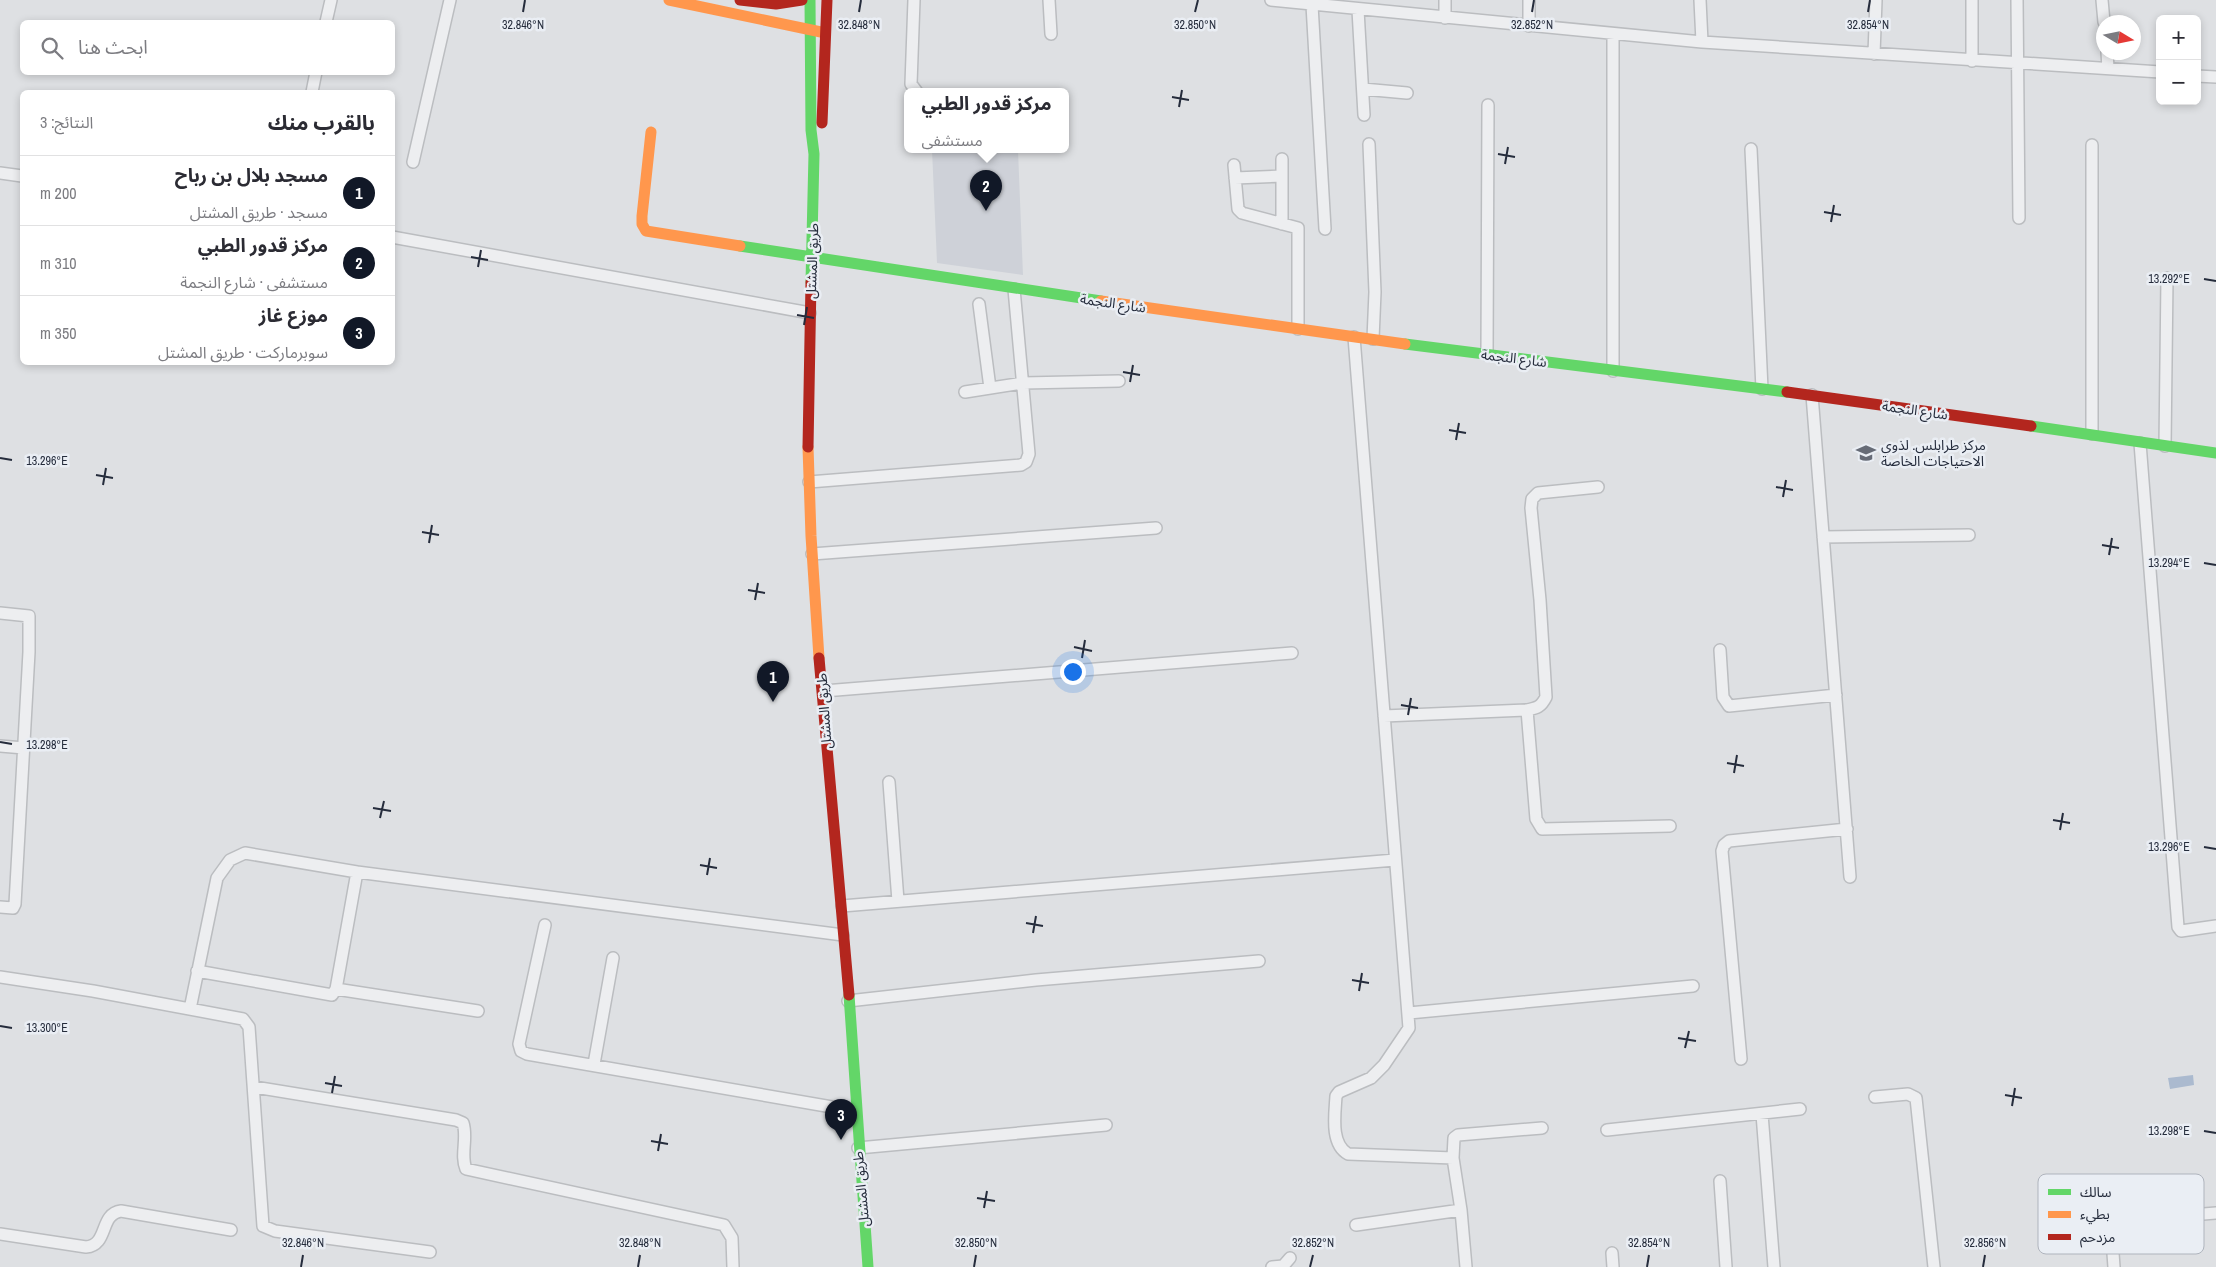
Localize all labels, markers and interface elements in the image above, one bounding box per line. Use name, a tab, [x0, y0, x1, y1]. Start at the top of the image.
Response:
north arrow	[2096, 15, 2141, 60]
map controls	[2156, 15, 2201, 105]
button: +	[2156, 15, 2201, 60]
text: 32.846°N	[502, 17, 544, 33]
text: 32.848°N	[838, 17, 880, 33]
text: 32.850°N	[1174, 17, 1216, 33]
text: 32.852°N	[1511, 17, 1553, 33]
text: 32.854°N	[1847, 17, 1889, 33]
search box	[20, 20, 395, 75]
icon: search	[38, 34, 66, 62]
text: ابحث هنا	[78, 34, 148, 60]
button: −	[2156, 60, 2201, 105]
popup	[904, 88, 1069, 153]
text: مركز قدور الطبي	[921, 90, 1052, 116]
text: بالقرب منك	[268, 108, 375, 137]
text: النتائج: 3	[40, 111, 93, 133]
text: مستشفى	[921, 129, 983, 151]
text: مسجد بلال بن رباح	[175, 162, 328, 188]
pin: 2	[970, 170, 1002, 211]
text: 200 m	[40, 182, 76, 204]
text: 1	[355, 182, 363, 204]
text: مسجد · طريق المشتل	[190, 201, 328, 223]
street label: طريق المشتل	[802, 223, 823, 299]
text: مركز قدور الطبي	[198, 232, 328, 258]
text: 310 m	[40, 252, 76, 274]
text: 2	[355, 252, 363, 274]
text: مستشفى · شارع النجمة	[180, 271, 328, 293]
text: 13.292°E	[2148, 271, 2190, 287]
street label: شارع النجمة	[1079, 289, 1147, 318]
text: موزع غاز	[259, 302, 328, 328]
text: 350 m	[40, 322, 76, 344]
text: 3	[355, 322, 363, 344]
text: سوبرماركت · طريق المشتل	[158, 341, 328, 363]
street label: شارع النجمة	[1480, 345, 1548, 373]
street label: شارع النجمة	[1881, 396, 1949, 425]
place label: مركز طرابلس. لذوي الاحتياجات الخاصة	[1881, 436, 1986, 470]
school or university icon: مركز طرابلس. لذوي الاحتياجات الخاصة	[1855, 442, 1877, 464]
text: 13.296°E	[26, 453, 68, 469]
text: 13.294°E	[2148, 555, 2190, 571]
your location	[1060, 659, 1086, 685]
pin: 1	[757, 661, 789, 702]
street label: طريق المشتل	[812, 673, 837, 749]
text: 13.298°E	[26, 737, 68, 753]
text: 13.296°E	[2148, 839, 2190, 855]
text: 13.300°E	[26, 1020, 68, 1036]
pin: 3	[825, 1099, 857, 1140]
text: 13.298°E	[2148, 1123, 2190, 1139]
street label: طريق المشتل	[849, 1150, 874, 1227]
legend	[2038, 1174, 2204, 1254]
text: سالك	[2080, 1183, 2112, 1201]
text: بطيء	[2080, 1205, 2110, 1225]
text: مزدحم	[2080, 1228, 2115, 1248]
text: 32.846°N	[282, 1235, 324, 1251]
text: 32.848°N	[619, 1235, 661, 1251]
text: 32.850°N	[955, 1235, 997, 1251]
text: 32.852°N	[1292, 1235, 1334, 1251]
text: 32.854°N	[1628, 1235, 1670, 1251]
text: 32.856°N	[1964, 1235, 2006, 1251]

